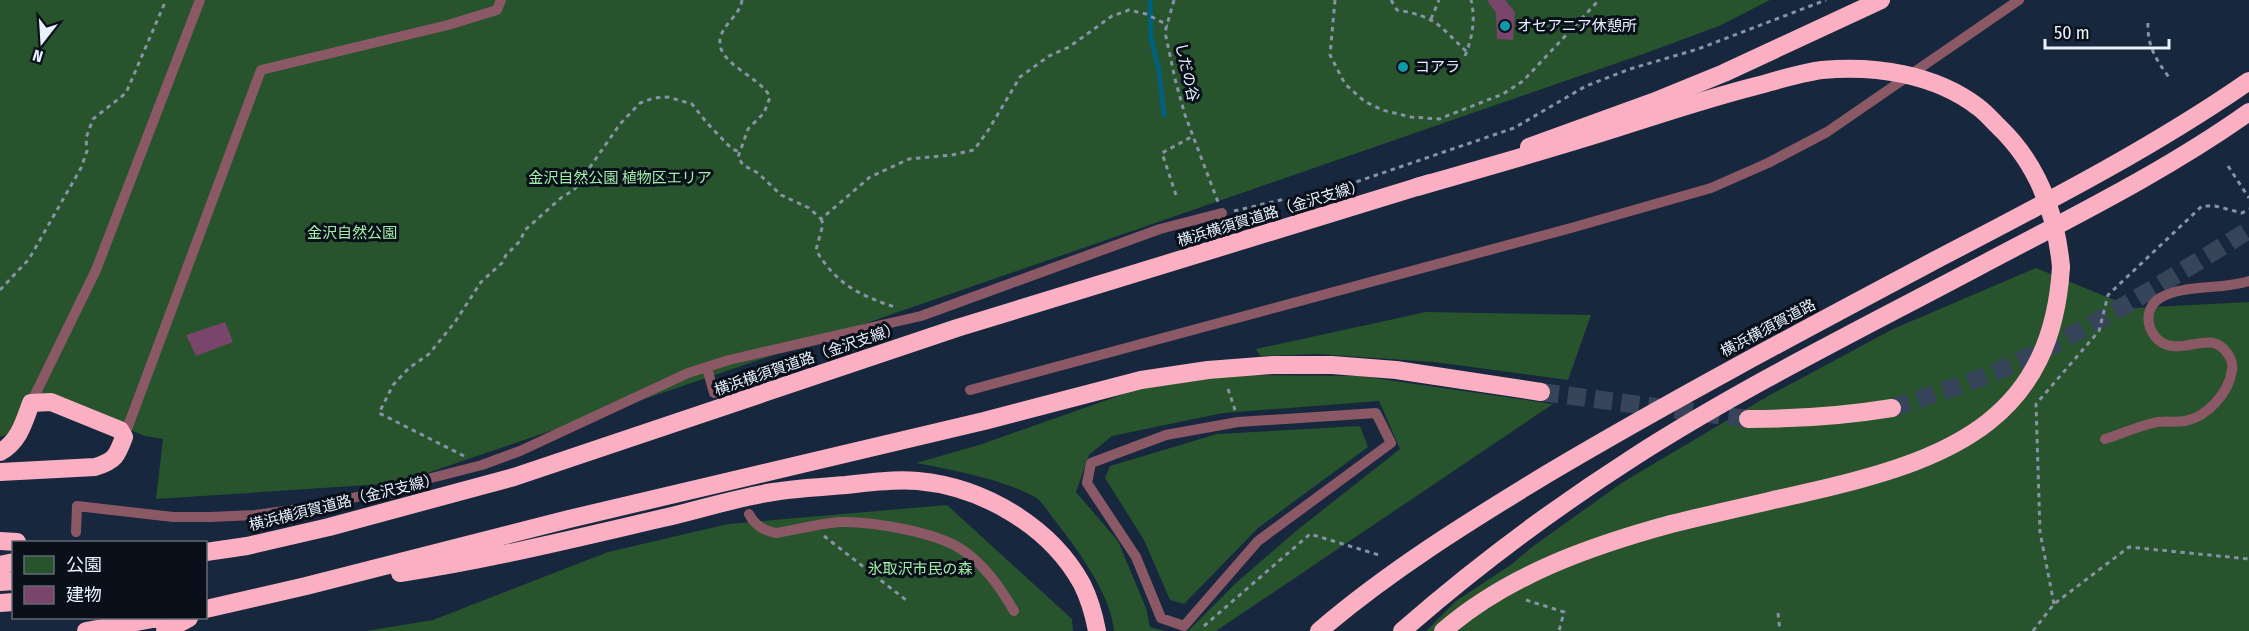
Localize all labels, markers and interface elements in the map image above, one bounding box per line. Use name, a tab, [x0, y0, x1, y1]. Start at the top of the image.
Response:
north arrow	[12, 12, 72, 72]
scale bar	[2045, 12, 2170, 50]
place label: オセアニア休憩所	[1517, 17, 1637, 35]
marker: オセアニア休憩所	[1498, 19, 1512, 33]
text: 50 m	[2054, 22, 2090, 44]
street label: しだの谷	[1171, 41, 1203, 103]
text: N	[30, 45, 45, 66]
place label: コアラ	[1415, 58, 1460, 76]
marker: コアラ	[1396, 60, 1410, 74]
park label: 金沢自然公園 植物区エリア	[528, 169, 712, 187]
street label: 横浜横須賀道路（金沢支線）	[1175, 176, 1367, 250]
park label: 金沢自然公園	[307, 224, 397, 242]
street label: 横浜横須賀道路	[1717, 295, 1819, 361]
street label: 横浜横須賀道路（金沢支線）	[712, 319, 902, 399]
street label: 横浜横須賀道路（金沢支線）	[247, 470, 441, 534]
legend	[12, 541, 207, 619]
text: 公園	[66, 554, 102, 576]
park label: 氷取沢市民の森	[867, 560, 973, 578]
text: 建物	[66, 584, 102, 606]

